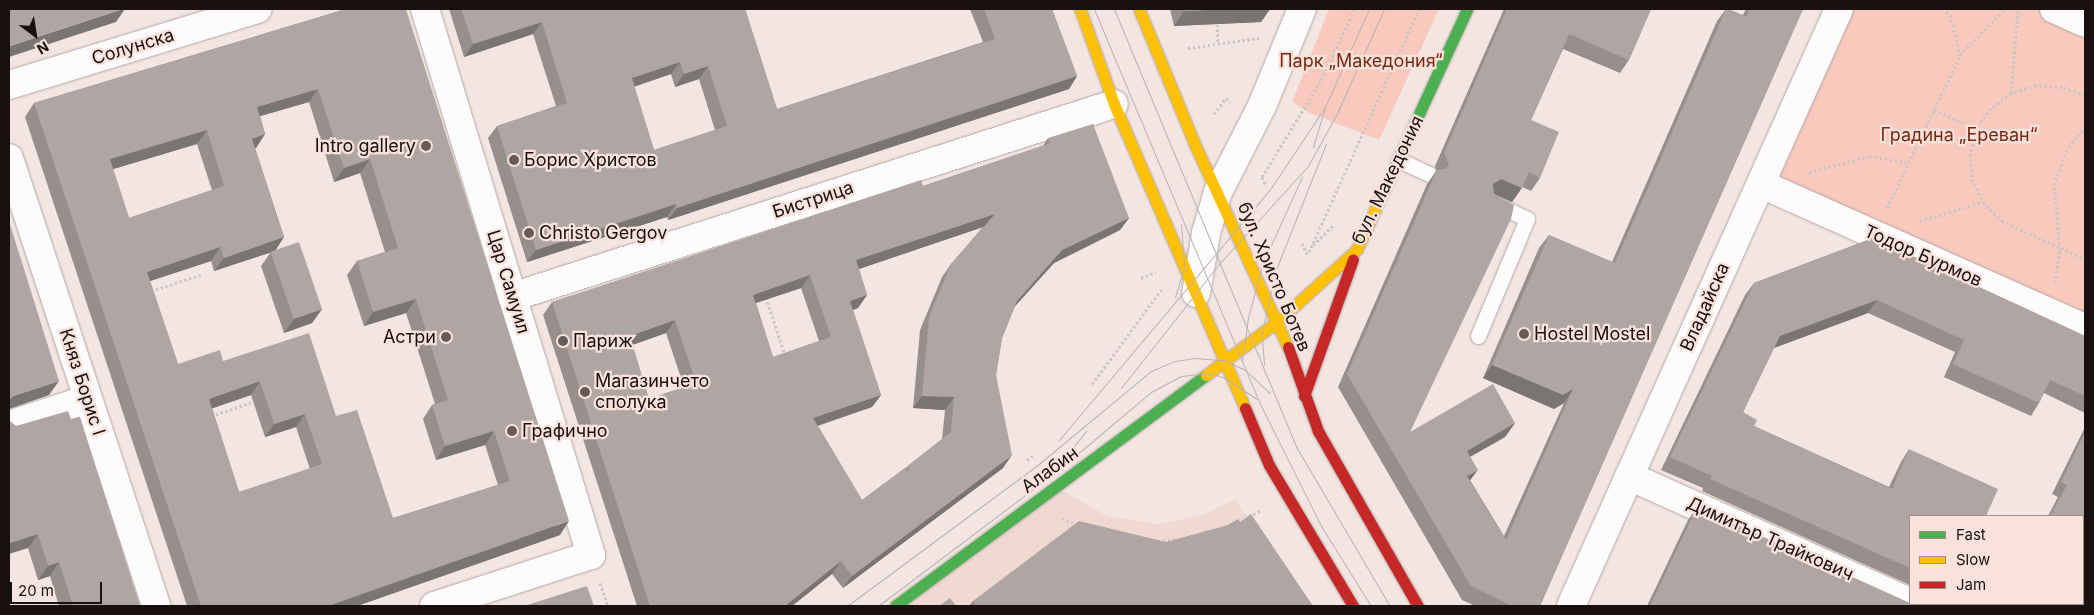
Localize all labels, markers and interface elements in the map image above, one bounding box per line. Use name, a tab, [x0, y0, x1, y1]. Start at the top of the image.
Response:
north arrow	[10, 10, 60, 60]
street label: Солунска	[89, 24, 177, 70]
text: N	[34, 38, 52, 58]
park label: Парк „Македония“	[1279, 50, 1443, 72]
street label: бул. Македония	[1348, 112, 1428, 248]
park label: Градина „Ереван“	[1880, 124, 2038, 146]
place label: Intro gallery	[315, 135, 416, 157]
marker: Intro gallery	[420, 140, 432, 152]
place label: Борис Христов	[524, 149, 657, 171]
marker: Борис Христов	[508, 154, 520, 166]
street label: Бистрица	[770, 177, 856, 223]
street label: бул. Христо Ботев	[1233, 199, 1315, 355]
street label: Тодор Бурмов	[1861, 220, 1985, 292]
place label: Christo Gergov	[539, 222, 667, 244]
street label: Цар Самуил	[482, 227, 534, 337]
marker: Christo Gergov	[523, 227, 535, 239]
street label: Владайска	[1676, 259, 1734, 355]
place label: Hostel Mostel	[1534, 323, 1650, 345]
street label: Княз Борис I	[55, 326, 109, 438]
place label: Астри	[383, 326, 436, 348]
marker: Hostel Mostel	[1518, 328, 1530, 340]
place label: Париж	[573, 330, 633, 352]
marker: Астри	[440, 331, 452, 343]
marker: Париж	[557, 335, 569, 347]
place label: Магазинчето сполука	[595, 371, 709, 414]
marker: Магазинчето сполука	[579, 386, 591, 398]
place label: Графично	[522, 420, 608, 442]
marker: Графично	[506, 425, 518, 437]
street label: Алабин	[1017, 442, 1083, 498]
street label: Димитър Трайкович	[1683, 493, 1857, 585]
legend	[1909, 515, 2084, 605]
text: Fast	[1956, 525, 1986, 544]
text: Slow	[1956, 550, 1990, 569]
scale bar	[12, 572, 105, 604]
text: Jam	[1956, 575, 1986, 594]
text: 20 m	[18, 581, 54, 600]

